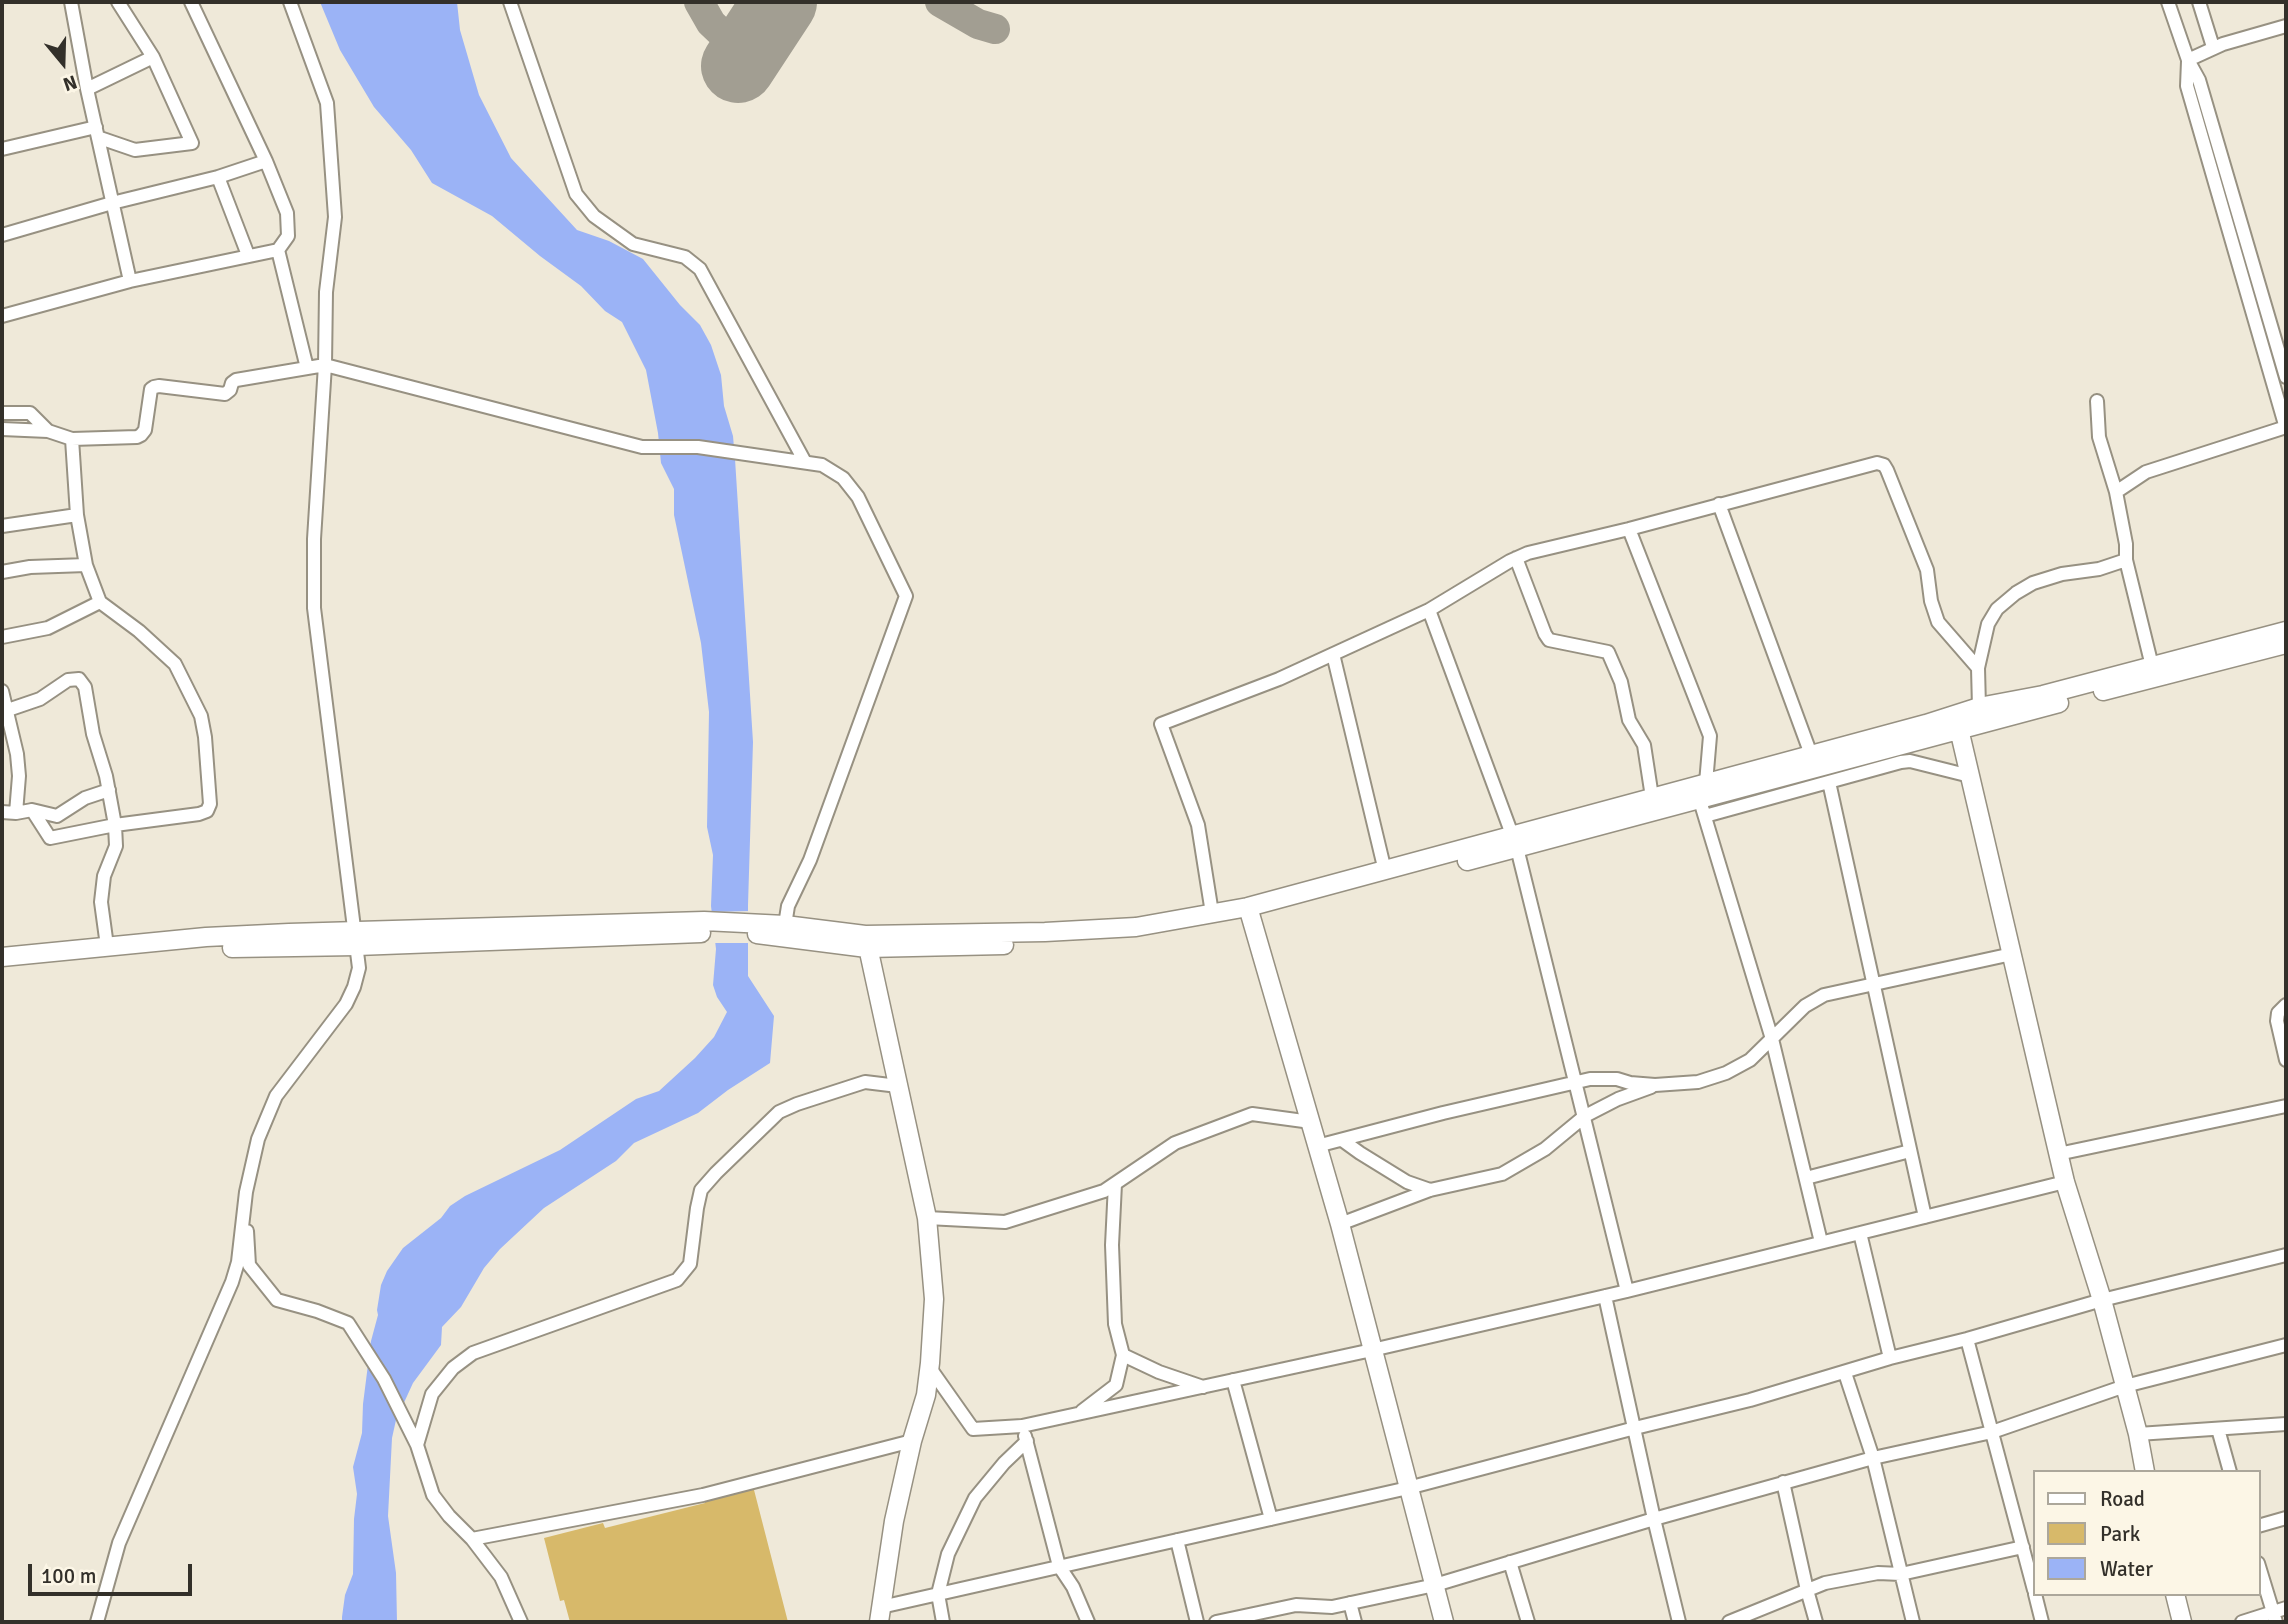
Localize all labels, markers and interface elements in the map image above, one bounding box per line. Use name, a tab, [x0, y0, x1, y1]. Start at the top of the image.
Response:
north arrow	[28, 28, 98, 98]
text: N	[60, 69, 80, 96]
legend	[2032, 1470, 2260, 1596]
text: Road	[2100, 1486, 2145, 1512]
text: Park	[2100, 1521, 2140, 1547]
scale bar	[32, 1550, 196, 1594]
text: Water	[2100, 1556, 2153, 1582]
text: 100 m	[41, 1563, 96, 1589]

